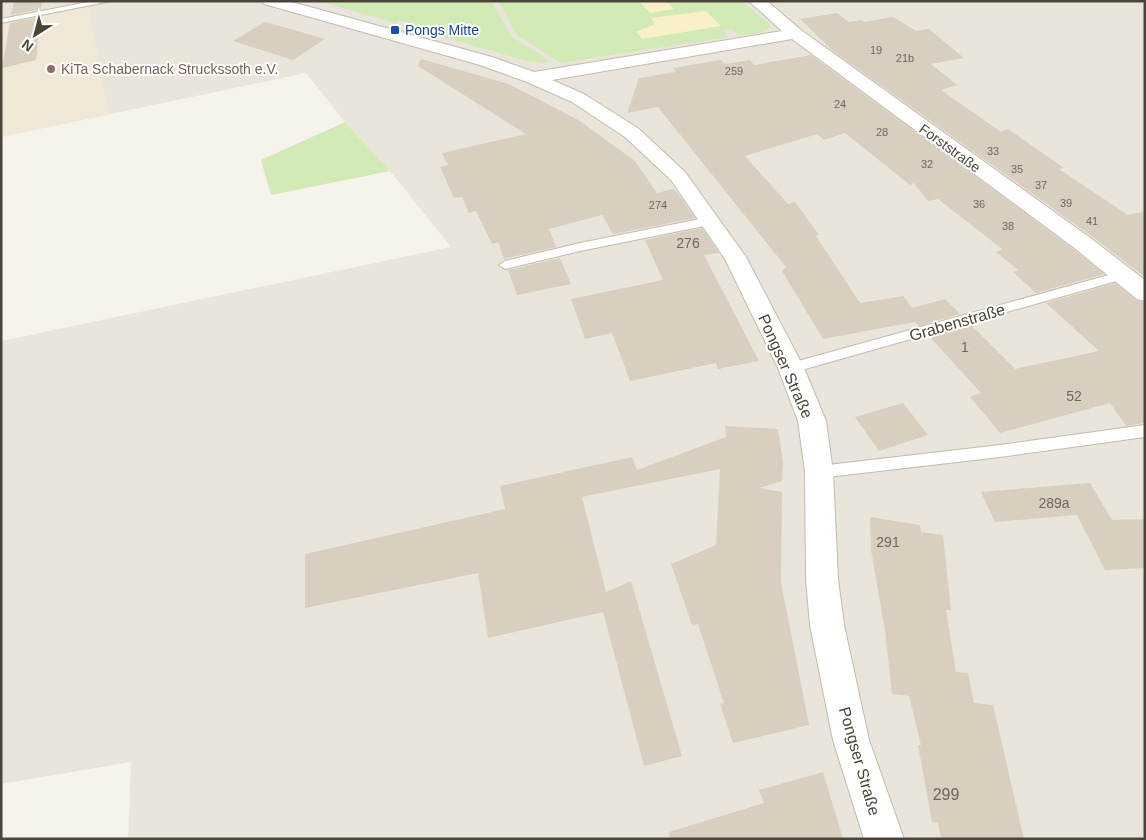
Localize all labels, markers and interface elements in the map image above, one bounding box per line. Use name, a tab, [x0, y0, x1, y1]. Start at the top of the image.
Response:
north arrow	[10, 10, 60, 60]
place label: Pongs Mitte	[405, 22, 479, 38]
marker: Pongs Mitte	[389, 24, 401, 36]
text: N	[19, 36, 36, 55]
house number: 19	[870, 44, 882, 56]
house number: 21b	[896, 52, 914, 64]
place label: KiTa Schabernack Struckssoth e.V.	[61, 61, 278, 77]
marker: KiTa Schabernack Struckssoth e.V.	[45, 63, 57, 75]
house number: 259	[725, 65, 743, 77]
house number: 24	[834, 98, 846, 110]
street label: Forststraße	[916, 120, 984, 176]
house number: 28	[876, 126, 888, 138]
house number: 33	[987, 145, 999, 157]
house number: 32	[921, 158, 933, 170]
house number: 35	[1011, 163, 1023, 175]
house number: 37	[1035, 179, 1047, 191]
house number: 39	[1060, 197, 1072, 209]
house number: 36	[973, 198, 985, 210]
house number: 274	[649, 199, 667, 211]
house number: 41	[1086, 215, 1098, 227]
house number: 38	[1002, 220, 1014, 232]
house number: 276	[676, 235, 700, 251]
street label: Grabenstraße	[907, 301, 1007, 344]
street label: Pongser Straße	[755, 312, 816, 421]
house number: 1	[961, 339, 969, 355]
house number: 52	[1066, 388, 1082, 404]
house number: 289a	[1038, 495, 1070, 511]
house number: 291	[876, 534, 900, 550]
street label: Pongser Straße	[836, 705, 883, 817]
house number: 299	[933, 786, 959, 803]

